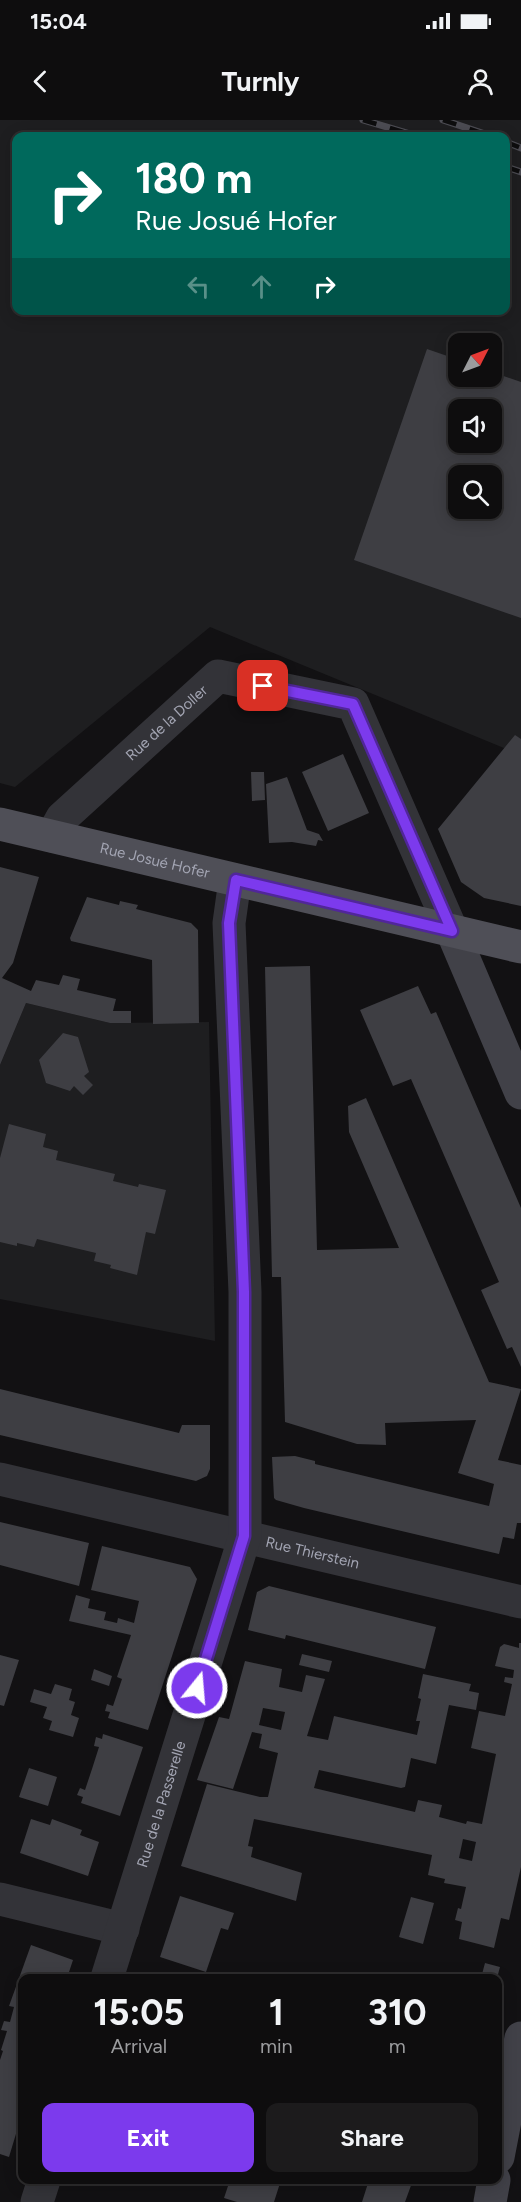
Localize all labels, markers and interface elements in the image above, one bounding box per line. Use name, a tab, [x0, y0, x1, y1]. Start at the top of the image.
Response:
text: 15:04	[30, 8, 87, 35]
icon: back	[24, 65, 57, 98]
text: Turnly	[222, 65, 299, 98]
icon: person	[464, 65, 497, 98]
text: 180 m	[135, 153, 252, 204]
icon: right	[36, 156, 114, 234]
text: Rue Josué Hofer	[135, 204, 337, 237]
icon: left	[182, 270, 215, 303]
icon: ahead	[245, 270, 278, 303]
icon: right	[308, 270, 341, 303]
north arrow	[448, 333, 502, 387]
map controls	[448, 333, 502, 519]
button: sound	[448, 399, 502, 453]
button: search	[448, 465, 502, 519]
pin	[237, 660, 288, 711]
icon: arrive	[246, 669, 279, 702]
street label: Rue de la Doller	[122, 681, 211, 764]
street label: Rue Josué Hofer	[98, 839, 211, 882]
street label: Rue Thierstein	[264, 1533, 361, 1573]
position arrow	[165, 1656, 229, 1720]
street label: Rue de la Passerelle	[133, 1739, 189, 1870]
text: 15:05	[93, 1991, 185, 2034]
text: 1	[269, 1991, 284, 2034]
text: 310	[368, 1991, 427, 2034]
text: Arrival	[111, 2034, 167, 2058]
text: min	[260, 2034, 293, 2058]
text: m	[389, 2034, 406, 2058]
button: Exit	[42, 2103, 254, 2172]
button: Share	[266, 2103, 478, 2172]

